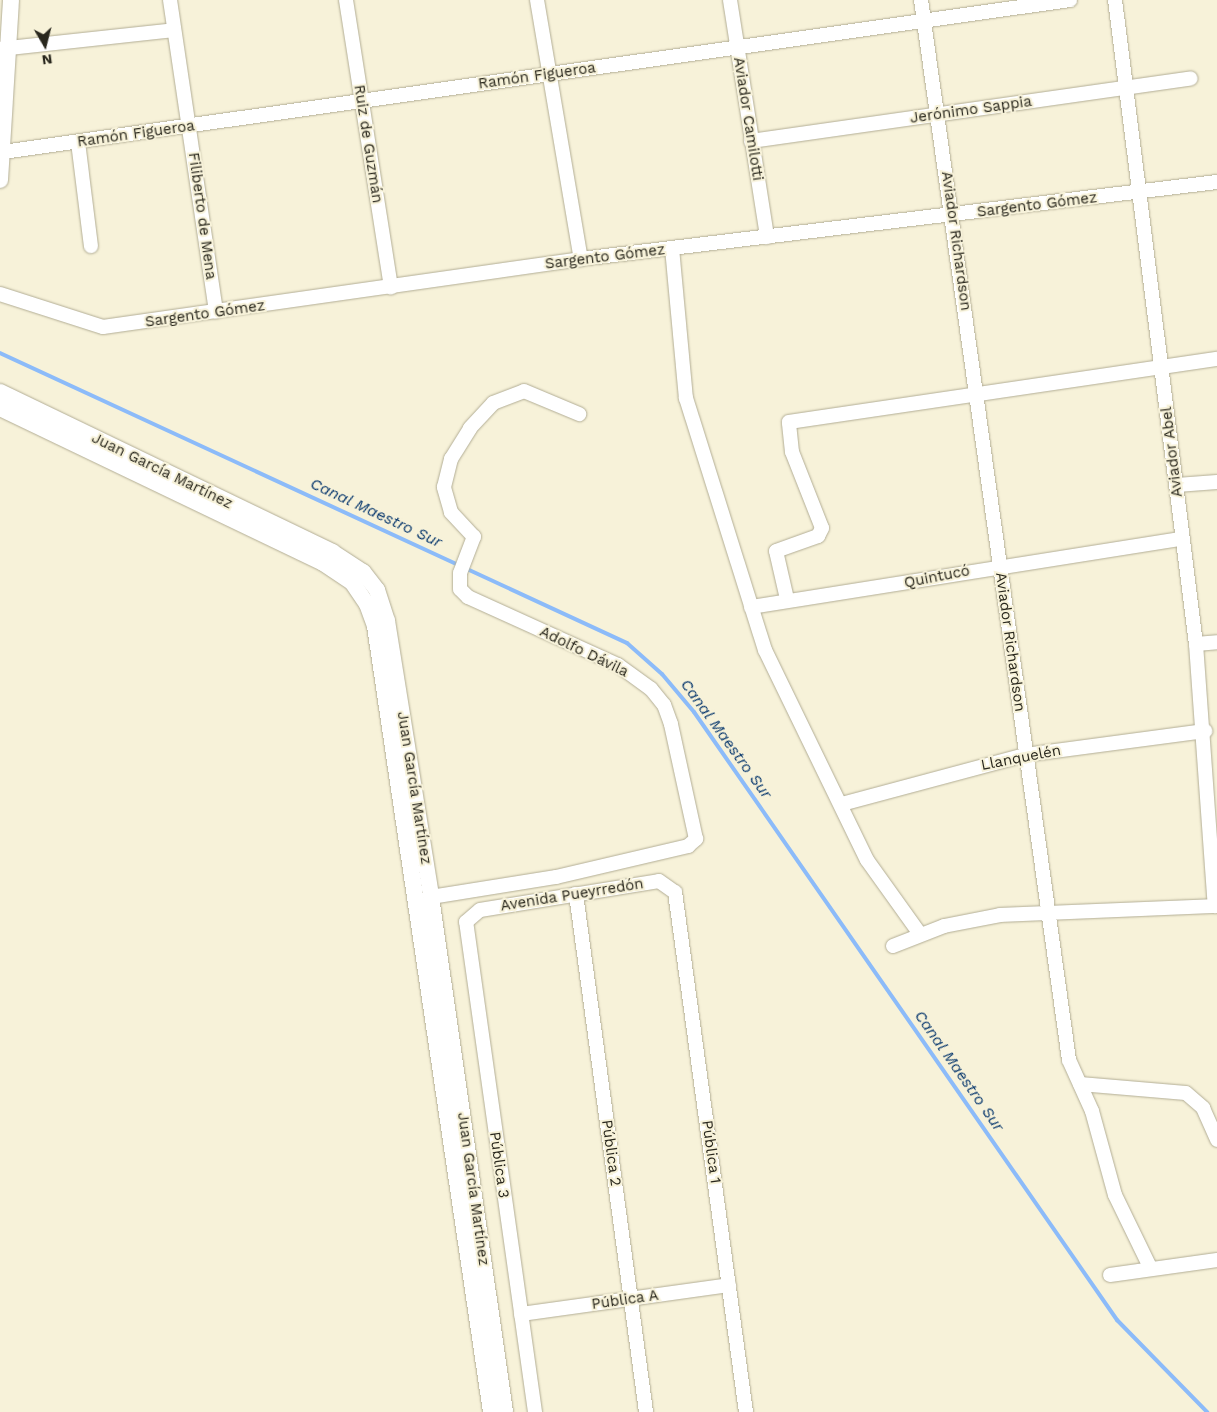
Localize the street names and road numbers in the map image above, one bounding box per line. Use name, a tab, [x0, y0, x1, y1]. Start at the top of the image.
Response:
street label: Aviador Camilotti	[729, 56, 767, 182]
street label: Ramón Figueroa	[477, 59, 597, 93]
street label: Ruiz de Guzmán	[350, 84, 386, 204]
street label: Jerónimo Sappia	[909, 93, 1033, 127]
street label: Ramón Figueroa	[76, 117, 196, 151]
street label: Filiberto de Mena	[184, 151, 220, 281]
street label: Aviador Richardson	[937, 170, 975, 312]
street label: Sargento Gómez	[976, 189, 1098, 221]
street label: Sargento Gómez	[544, 241, 666, 273]
street label: Sargento Gómez	[144, 297, 266, 331]
street label: Aviador Abel	[1157, 405, 1187, 499]
street label: Juan García Martínez	[88, 429, 236, 513]
street label: Quintucó	[903, 562, 971, 592]
street label: Aviador Richardson	[991, 571, 1029, 713]
street label: Adolfo Dávila	[537, 623, 631, 681]
street label: Juan García Martínez	[393, 710, 435, 866]
street label: Llanquelén	[979, 741, 1063, 775]
street label: Avenida Pueyrredón	[499, 875, 645, 915]
street label: Juan García Martínez	[453, 1111, 493, 1267]
street label: Pública 2	[597, 1119, 625, 1187]
street label: Pública 1	[698, 1119, 724, 1185]
street label: Pública 3	[485, 1131, 513, 1199]
street label: Pública A	[590, 1286, 660, 1314]

